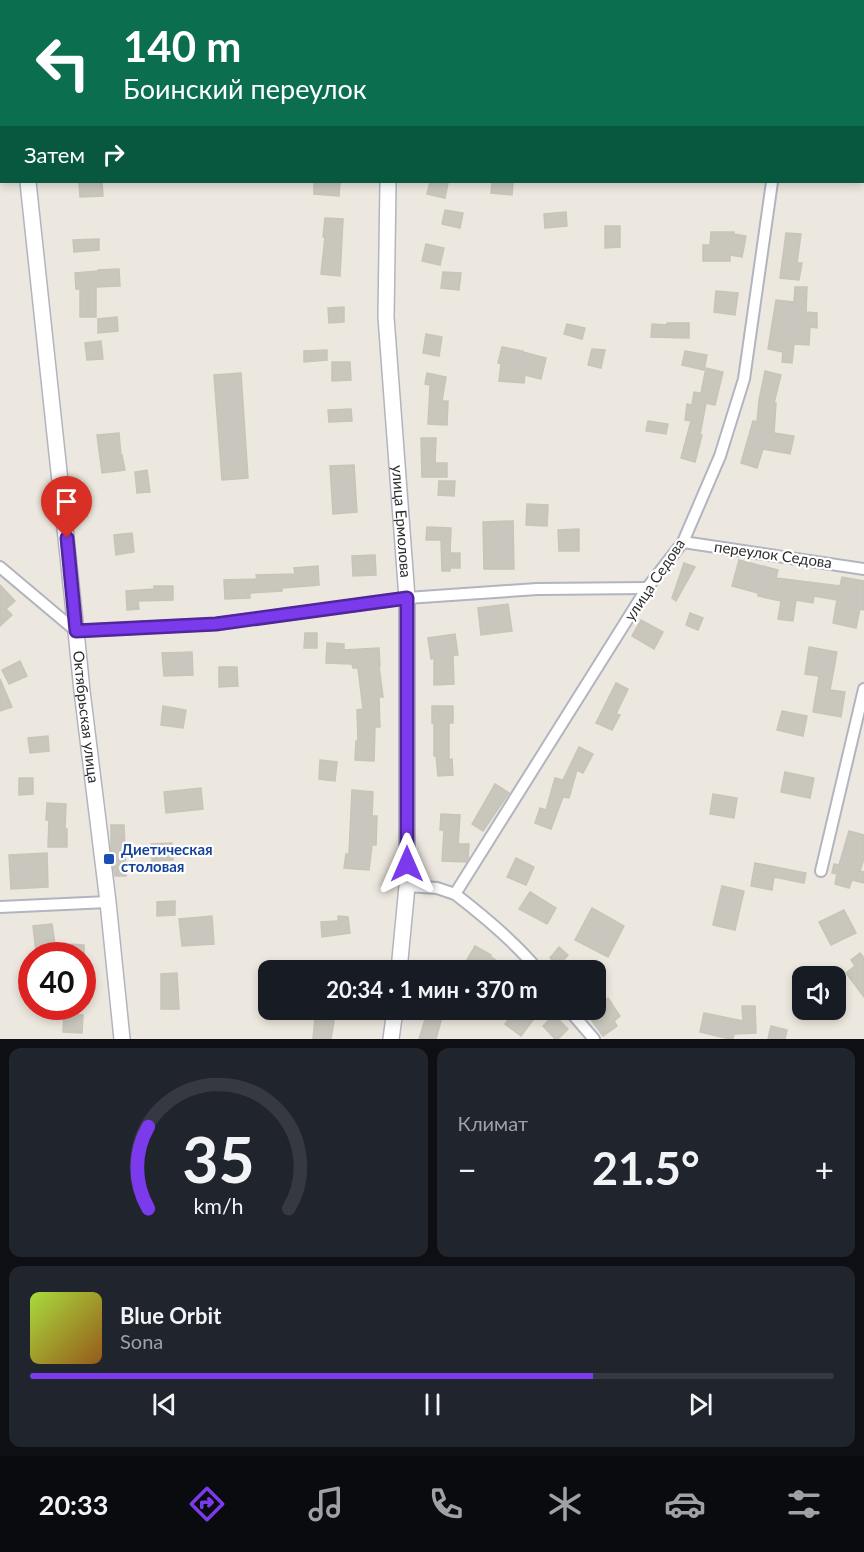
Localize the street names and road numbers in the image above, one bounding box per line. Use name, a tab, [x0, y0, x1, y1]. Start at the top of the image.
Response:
street label: улица Ермолова	[389, 464, 415, 578]
street label: улица Седова	[620, 535, 688, 624]
street label: переулок Седова	[713, 537, 833, 571]
street label: Октябрьская улица	[70, 650, 103, 784]

